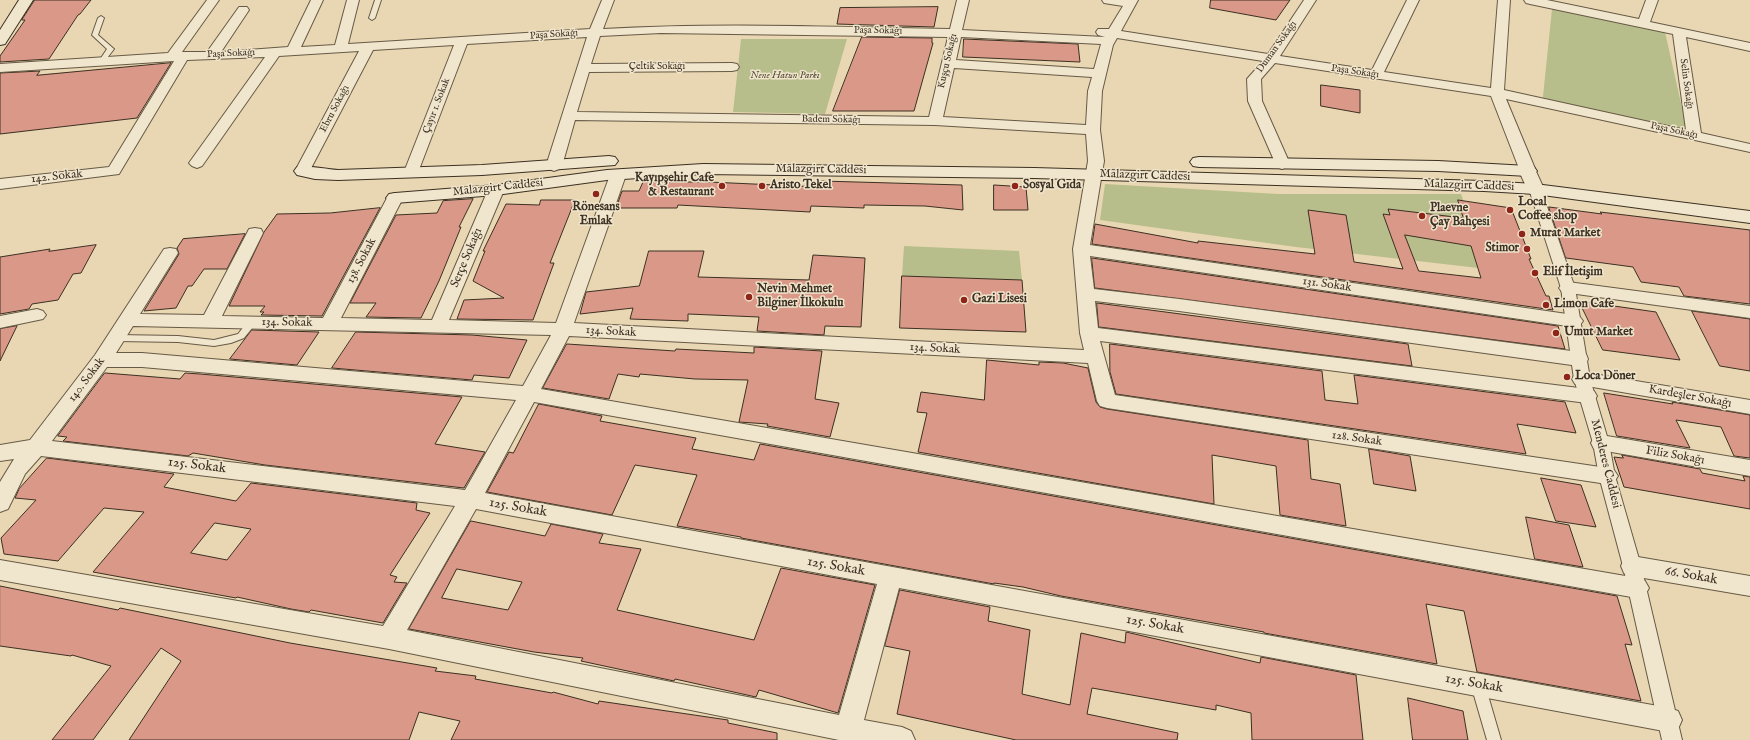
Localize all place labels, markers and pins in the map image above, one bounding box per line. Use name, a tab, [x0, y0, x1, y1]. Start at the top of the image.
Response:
place label: Kayıpşehir Cafe & Restaurant	[635, 172, 714, 200]
place label: Aristo Tekel	[770, 179, 831, 193]
place label: Sosyal Gıda	[1023, 179, 1081, 193]
marker: Kayıpşehir Cafe & Restaurant	[717, 181, 727, 191]
marker: Aristo Tekel	[757, 181, 767, 191]
marker: Sosyal Gıda	[1010, 181, 1020, 191]
marker: Rönesans Emlak	[591, 189, 601, 199]
place label: Local Coffee shop	[1518, 196, 1577, 224]
place label: Rönesans Emlak	[572, 201, 620, 229]
place label: Plaevne Çay Bahçesi	[1430, 202, 1490, 230]
marker: Local Coffee shop	[1505, 205, 1515, 215]
marker: Plaevne Çay Bahçesi	[1417, 211, 1427, 221]
place label: Murat Market	[1530, 227, 1600, 241]
marker: Murat Market	[1517, 229, 1527, 239]
place label: Stimor	[1485, 242, 1519, 256]
marker: Stimor	[1522, 244, 1532, 254]
place label: Elif İletişim	[1543, 266, 1603, 280]
marker: Elif İletişim	[1530, 268, 1540, 278]
place label: Nevin Mehmet Bilginer İlkokulu	[757, 283, 843, 311]
marker: Nevin Mehmet Bilginer İlkokulu	[744, 292, 754, 302]
place label: Gazi Lisesi	[972, 293, 1027, 307]
marker: Gazi Lisesi	[959, 295, 969, 305]
place label: Limon Cafe	[1554, 298, 1614, 312]
marker: Limon Cafe	[1541, 300, 1551, 310]
place label: Umut Market	[1564, 326, 1633, 340]
marker: Umut Market	[1551, 328, 1561, 338]
place label: Loca Döner	[1575, 370, 1635, 384]
marker: Loca Döner	[1562, 372, 1572, 382]

